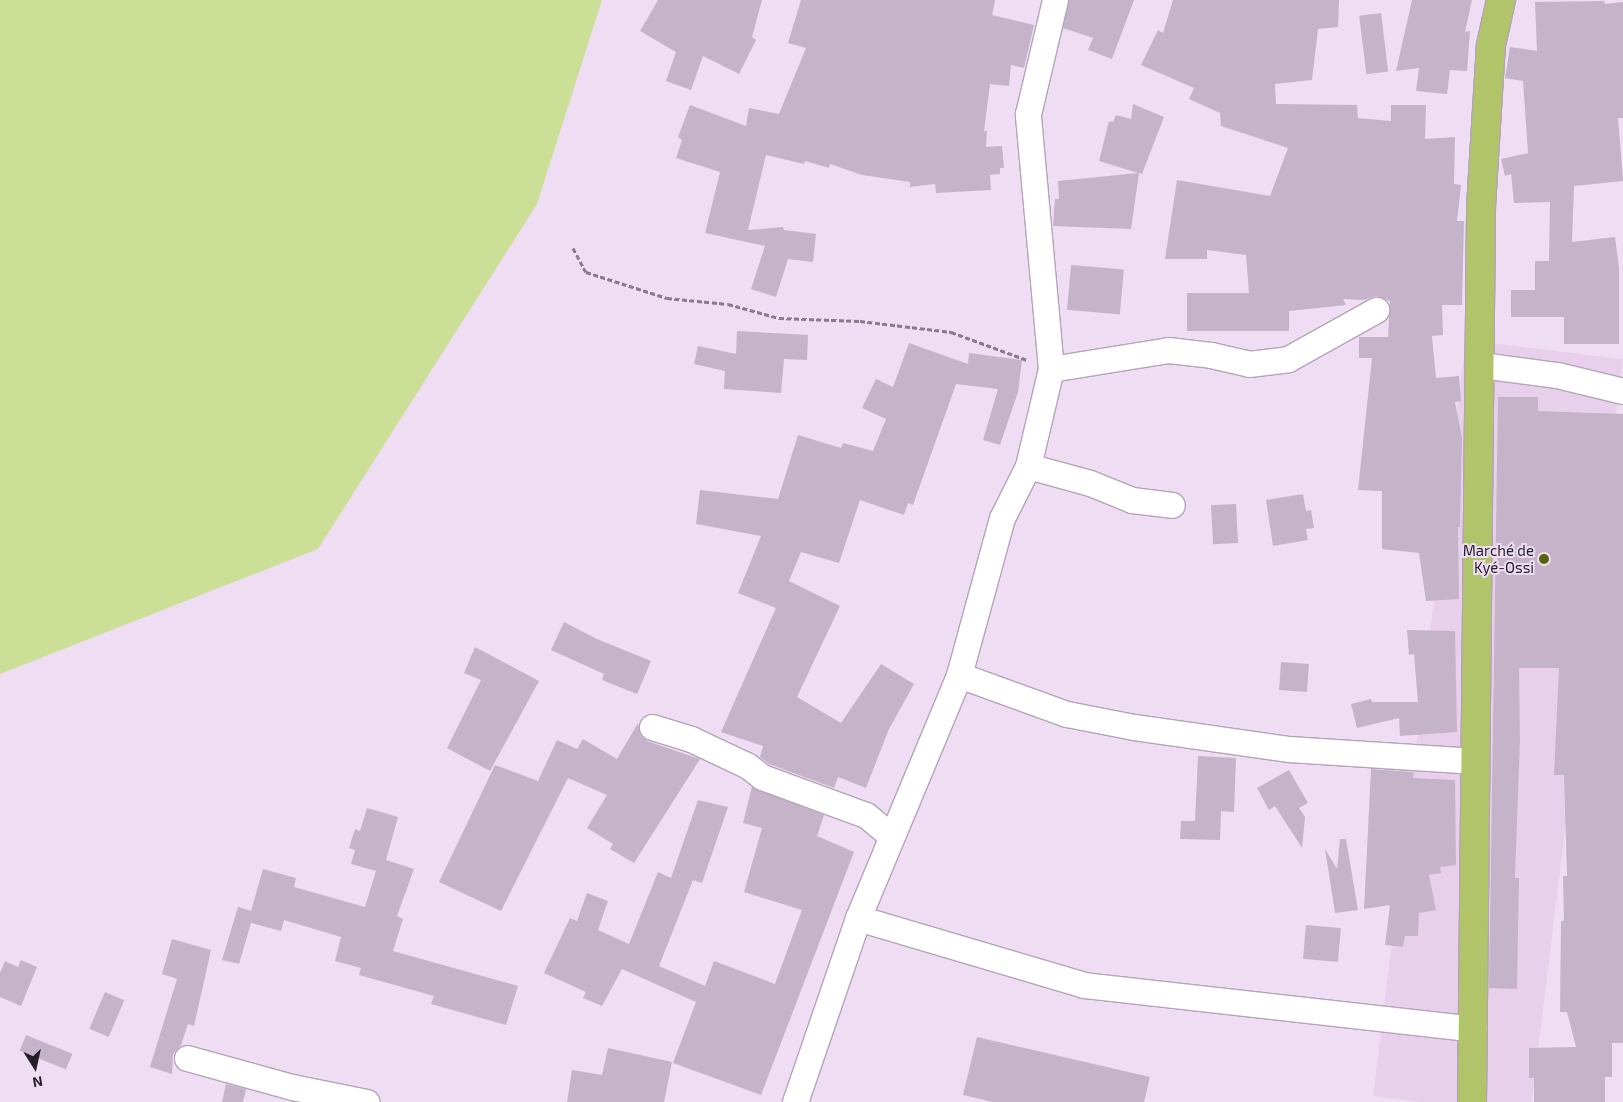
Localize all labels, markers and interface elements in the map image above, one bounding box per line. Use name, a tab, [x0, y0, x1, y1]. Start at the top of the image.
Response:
place label: Marché de Kyé-Ossi	[1463, 541, 1534, 576]
marker: Marché de Kyé-Ossi	[1538, 553, 1550, 565]
north arrow	[10, 1042, 60, 1092]
text: N	[31, 1073, 44, 1092]

